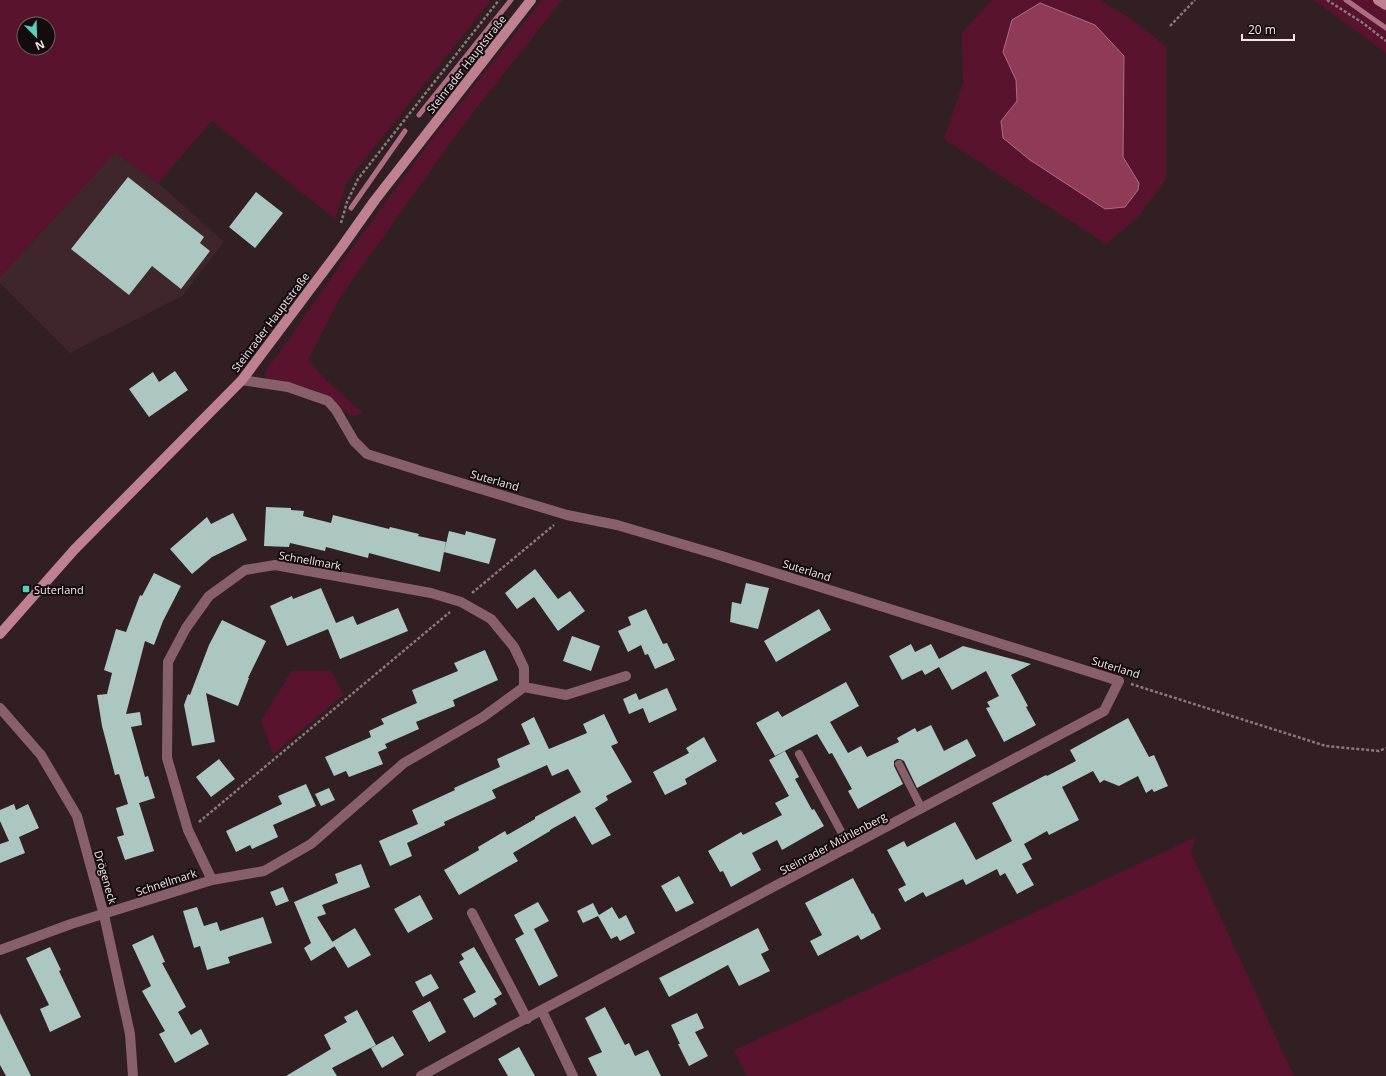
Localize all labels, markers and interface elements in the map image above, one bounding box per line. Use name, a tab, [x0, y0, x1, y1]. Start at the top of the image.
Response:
street label: Steinrader Hauptstraße	[423, 12, 509, 116]
north arrow	[16, 16, 56, 56]
scale bar	[1242, 16, 1294, 42]
text: 20 m	[1248, 21, 1276, 38]
text: N	[33, 37, 47, 54]
street label: Steinrader Hauptstraße	[228, 269, 312, 375]
street label: Suterland	[469, 466, 521, 494]
street label: Schnellmark	[278, 547, 343, 573]
street label: Suterland	[781, 556, 833, 584]
place label: Suterland	[34, 582, 84, 597]
marker: Suterland	[21, 584, 31, 594]
street label: Suterland	[1090, 653, 1142, 681]
street label: Steinrader Mühlenberg	[777, 808, 889, 878]
street label: Drögeneck	[91, 848, 121, 906]
street label: Schnellmark	[134, 865, 199, 899]

